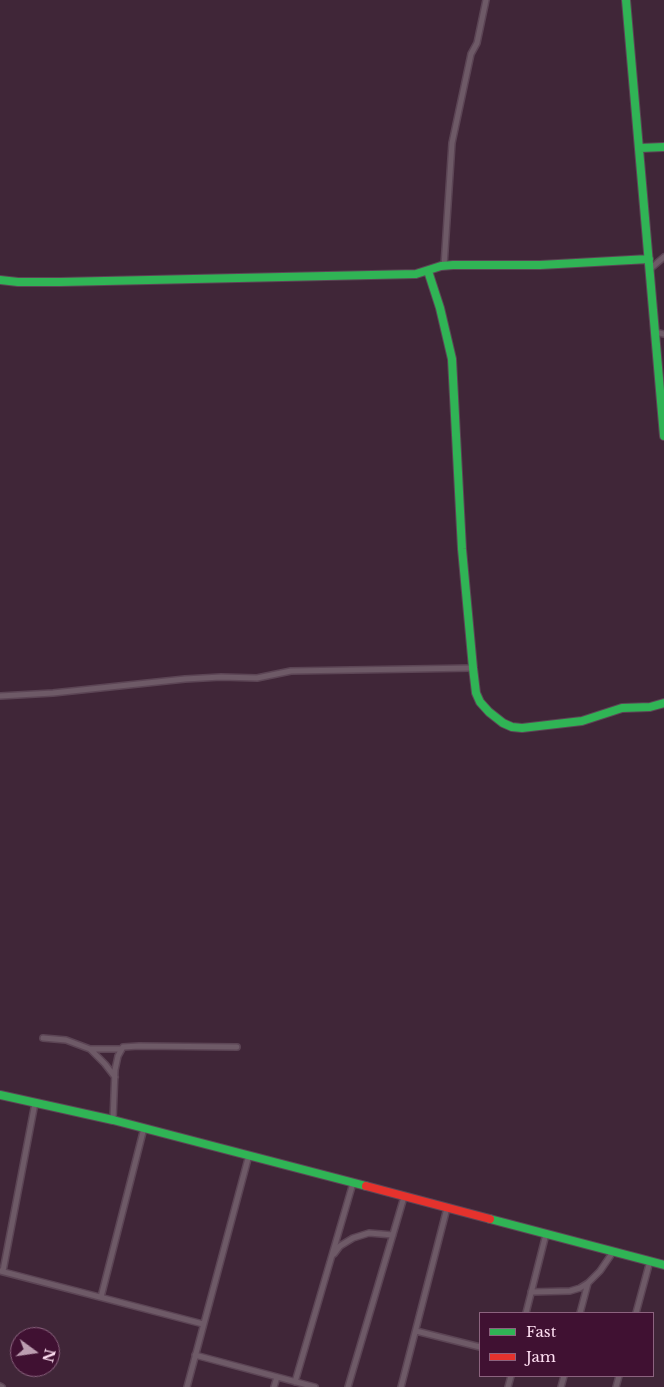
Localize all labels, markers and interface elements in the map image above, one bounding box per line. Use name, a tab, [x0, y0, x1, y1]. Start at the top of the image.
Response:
legend	[479, 1312, 654, 1377]
text: Fast	[526, 1322, 556, 1341]
north arrow	[10, 1327, 60, 1377]
text: N	[38, 1347, 59, 1364]
text: Jam	[526, 1347, 556, 1366]

